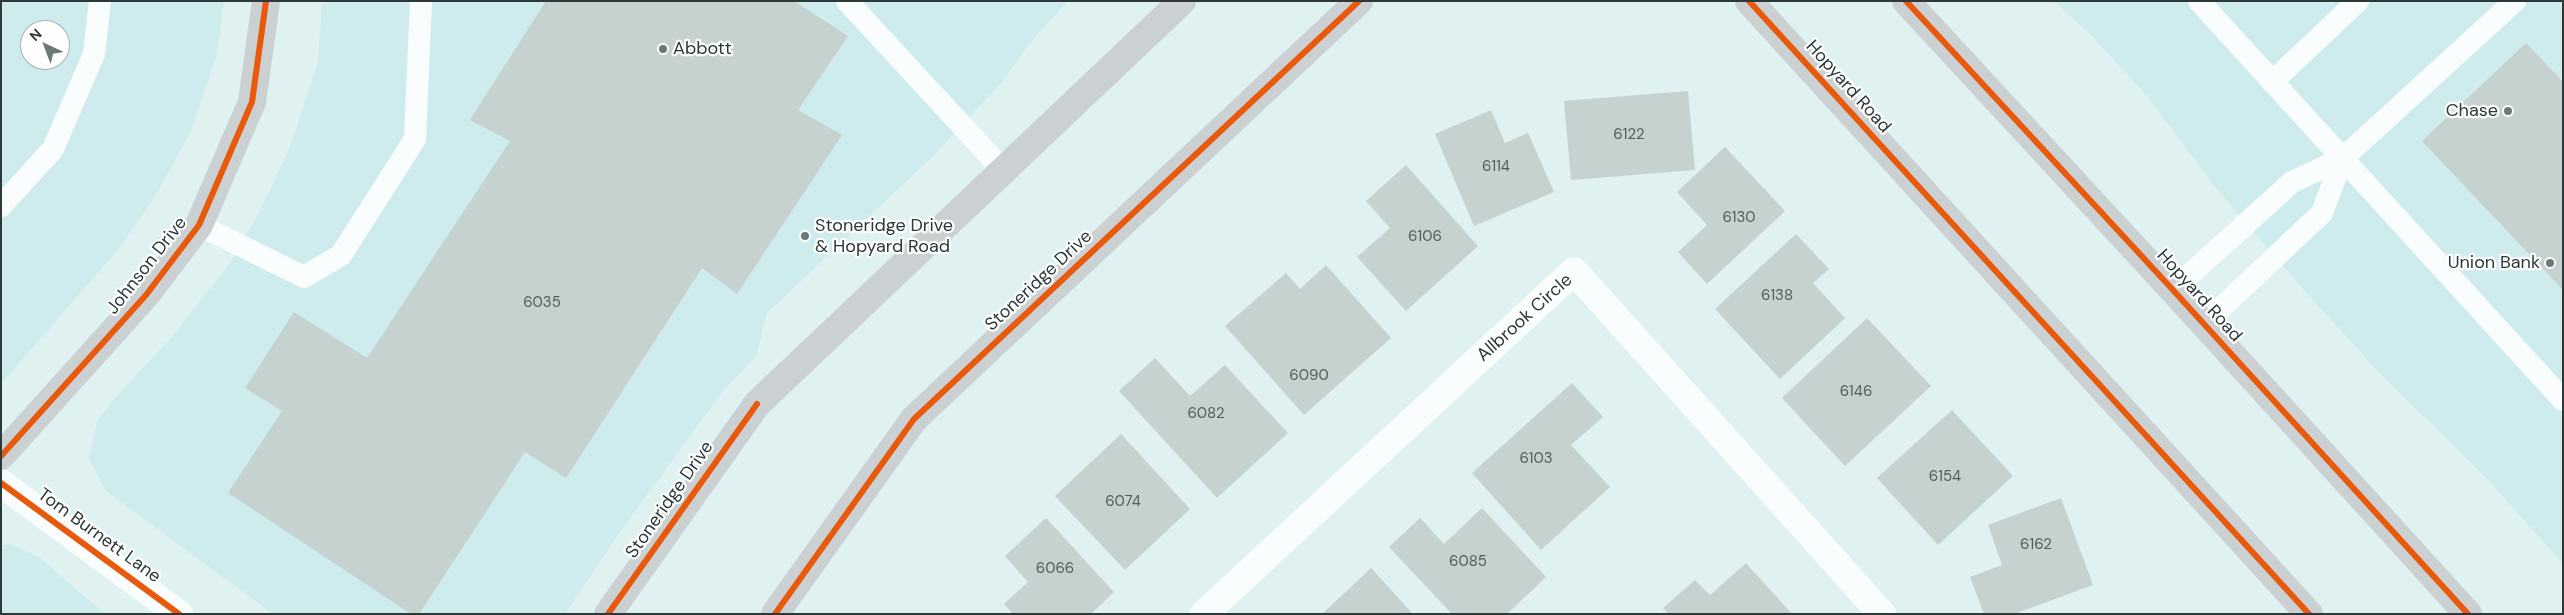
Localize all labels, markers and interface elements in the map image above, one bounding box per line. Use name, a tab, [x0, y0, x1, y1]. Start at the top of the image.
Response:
north arrow	[20, 20, 70, 70]
text: N	[26, 25, 45, 45]
street label: Hopyard Road	[1801, 36, 1895, 138]
place label: Abbott	[673, 38, 732, 60]
marker: Abbott	[657, 43, 669, 55]
place label: Chase	[2446, 100, 2498, 122]
marker: Chase	[2502, 105, 2514, 117]
house number: 6122	[1613, 126, 1645, 144]
house number: 6114	[1482, 158, 1510, 176]
house number: 6130	[1722, 209, 1756, 227]
street label: Johnson Drive	[102, 213, 192, 319]
place label: Stoneridge Drive & Hopyard Road	[815, 215, 953, 258]
street label: Stoneridge Drive	[981, 226, 1097, 336]
house number: 6106	[1408, 228, 1442, 246]
marker: Stoneridge Drive & Hopyard Road	[799, 230, 811, 242]
street label: Hopyard Road	[2152, 245, 2246, 347]
place label: Union Bank	[2448, 252, 2540, 274]
marker: Union Bank	[2544, 257, 2556, 269]
street label: Allbrook Circle	[1473, 270, 1577, 366]
house number: 6138	[1761, 287, 1793, 305]
house number: 6035	[523, 294, 561, 312]
house number: 6090	[1289, 367, 1329, 385]
house number: 6146	[1840, 383, 1872, 401]
house number: 6082	[1187, 405, 1225, 423]
street label: Stoneridge Drive	[622, 437, 718, 563]
house number: 6103	[1519, 450, 1553, 468]
house number: 6154	[1929, 468, 1961, 486]
street label: Tom Burnett Lane	[33, 484, 165, 588]
house number: 6074	[1105, 493, 1141, 511]
house number: 6162	[2020, 536, 2052, 554]
house number: 6085	[1449, 553, 1487, 571]
house number: 6066	[1036, 560, 1074, 578]

